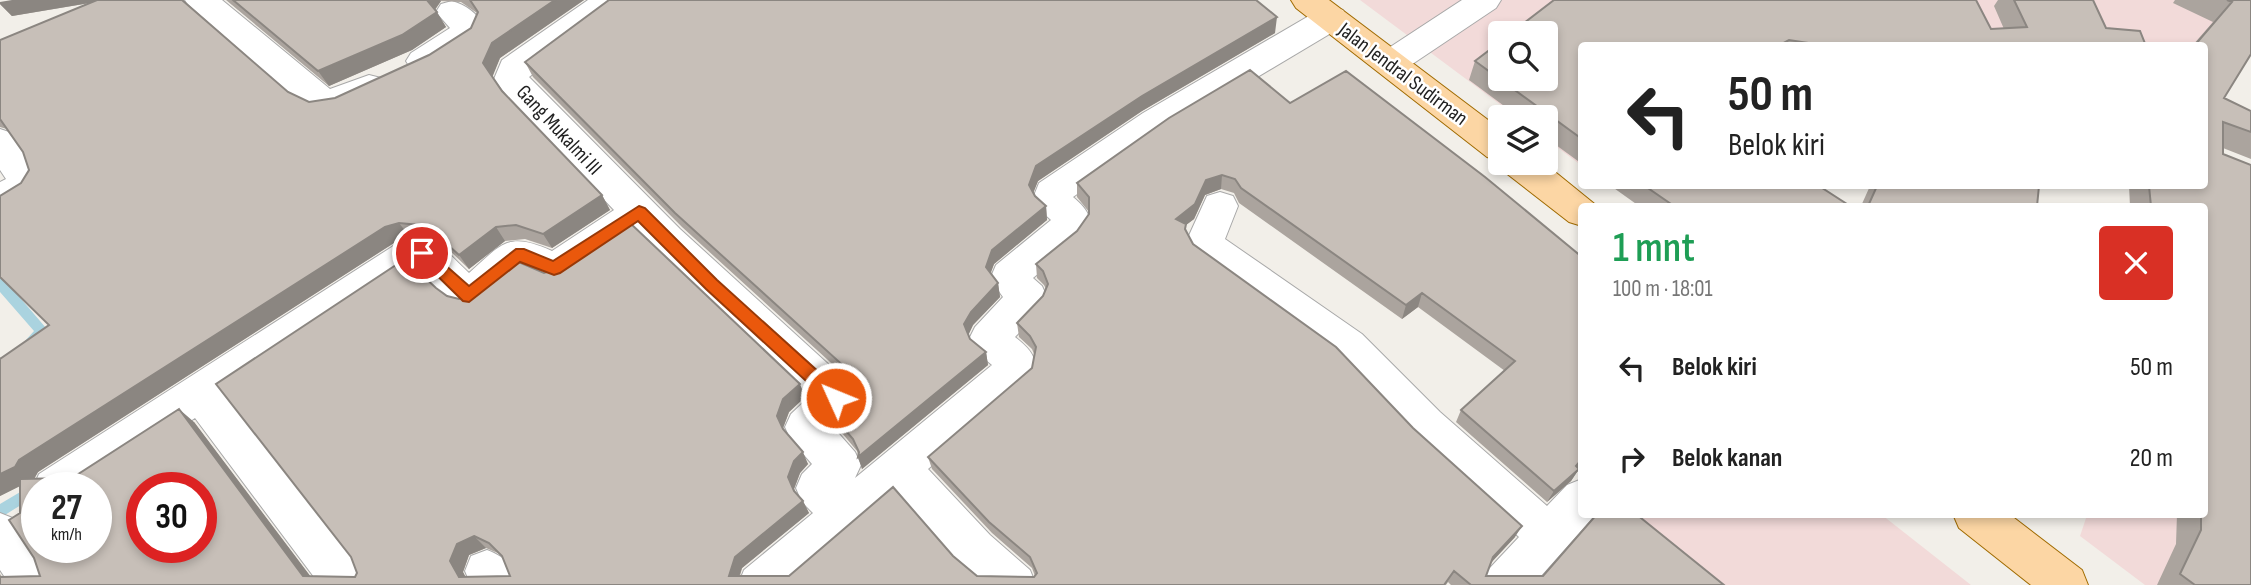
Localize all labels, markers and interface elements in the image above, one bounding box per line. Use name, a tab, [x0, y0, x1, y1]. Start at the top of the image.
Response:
street label: Jalan Jendral Sudirman	[1333, 17, 1473, 131]
map controls	[1488, 21, 1558, 175]
button: search	[1488, 21, 1558, 91]
text: 50 m	[1728, 66, 1813, 125]
icon: left	[1613, 70, 1704, 161]
street label: Gang Mukalmi III	[511, 80, 607, 180]
button: layers	[1488, 105, 1558, 175]
text: Belok kiri	[1728, 126, 1825, 165]
pin	[392, 223, 452, 283]
text: 1 mnt	[1613, 223, 1695, 274]
button: close	[2099, 226, 2173, 300]
icon: arrive	[403, 234, 441, 272]
text: 100 m · 18:01	[1613, 275, 1713, 303]
icon: left	[1613, 349, 1651, 387]
text: Belok kiri	[1672, 352, 1757, 383]
text: 50 m	[2130, 352, 2173, 383]
position arrow	[799, 361, 873, 435]
icon: right	[1613, 440, 1651, 478]
text: Belok kanan	[1672, 443, 1782, 474]
text: 20 m	[2130, 443, 2173, 474]
speed limit sign: 30	[126, 472, 217, 563]
text: 27	[51, 487, 82, 530]
text: km/h	[51, 524, 82, 545]

